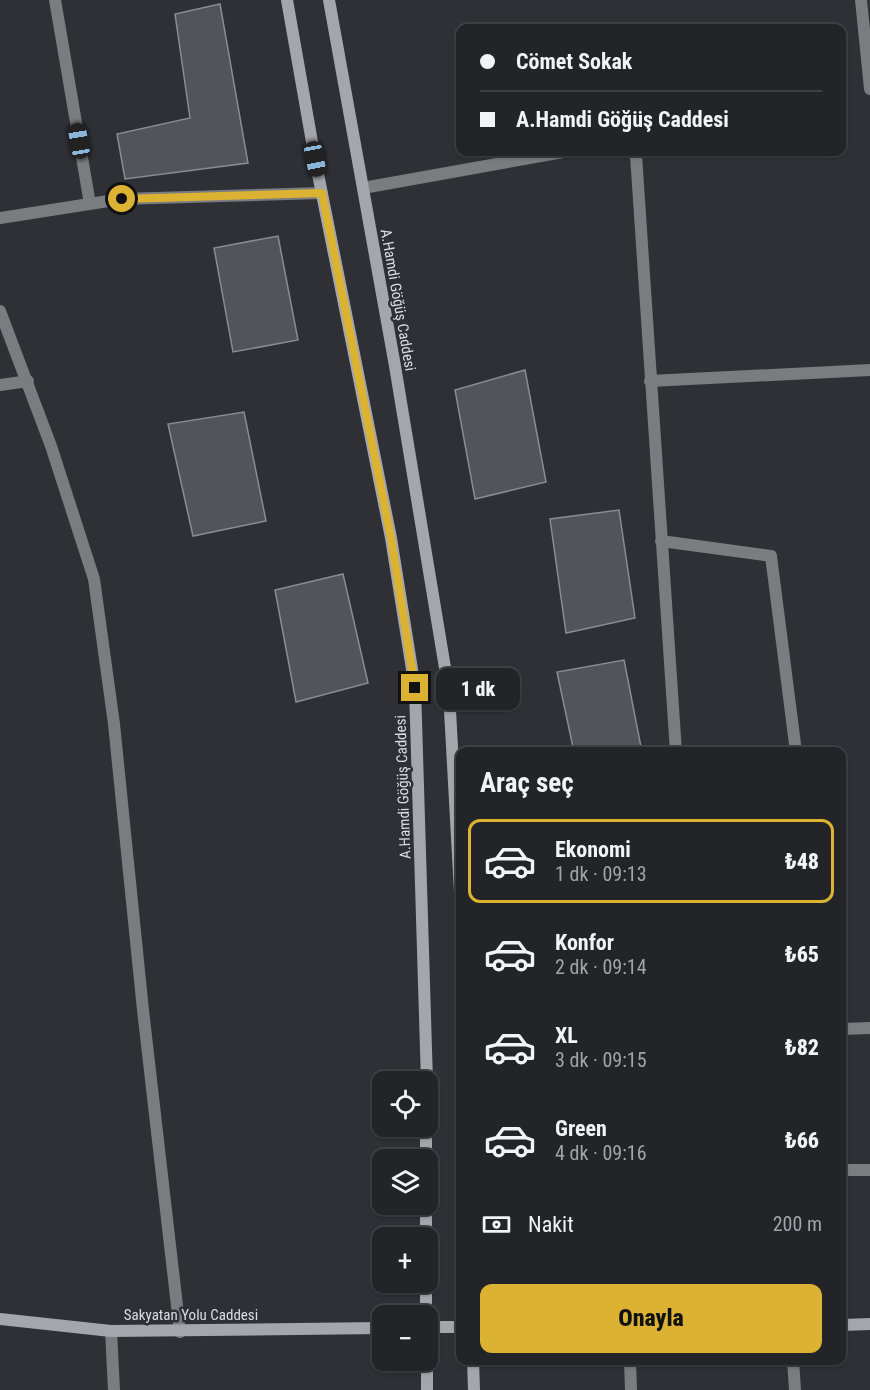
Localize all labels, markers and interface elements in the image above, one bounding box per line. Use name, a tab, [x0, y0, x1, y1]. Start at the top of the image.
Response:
text: Cömet Sokak	[516, 49, 632, 74]
text: A.Hamdi Göğüş Caddesi	[516, 107, 729, 132]
car	[67, 122, 91, 160]
car	[303, 140, 327, 178]
route start	[108, 185, 135, 212]
street label: A.Hamdi Göğüş Caddesi	[377, 228, 419, 372]
callout: 1 dk	[436, 667, 520, 709]
route end	[401, 674, 428, 701]
text: 1 dk	[461, 677, 495, 701]
street label: A.Hamdi Göğüş Caddesi	[391, 715, 415, 859]
text: Araç seç	[480, 767, 574, 799]
icon: car	[483, 834, 537, 888]
text: Ekonomi	[555, 837, 631, 862]
text: ₺48	[785, 849, 819, 874]
text: 1 dk · 09:13	[555, 862, 647, 886]
icon: car	[483, 927, 537, 981]
text: Konfor	[555, 930, 614, 955]
text: ₺65	[785, 942, 819, 967]
text: 2 dk · 09:14	[555, 955, 647, 979]
icon: car	[483, 1020, 537, 1074]
text: XL	[555, 1023, 578, 1048]
text: ₺82	[785, 1035, 819, 1060]
text: 3 dk · 09:15	[555, 1048, 647, 1072]
map controls	[372, 1071, 438, 1371]
button: locate	[372, 1071, 438, 1137]
icon: car	[483, 1113, 537, 1167]
text: Green	[555, 1116, 607, 1141]
text: ₺66	[785, 1128, 819, 1153]
text: 4 dk · 09:16	[555, 1141, 647, 1165]
button: layers	[372, 1149, 438, 1215]
icon: cash	[480, 1208, 513, 1241]
text: Nakit	[528, 1212, 574, 1237]
text: 200 m	[773, 1212, 822, 1236]
button: +	[372, 1227, 438, 1293]
button: Onayla	[480, 1284, 822, 1353]
button: −	[372, 1305, 438, 1371]
street label: Sakyatan Yolu Caddesi	[124, 1306, 258, 1324]

